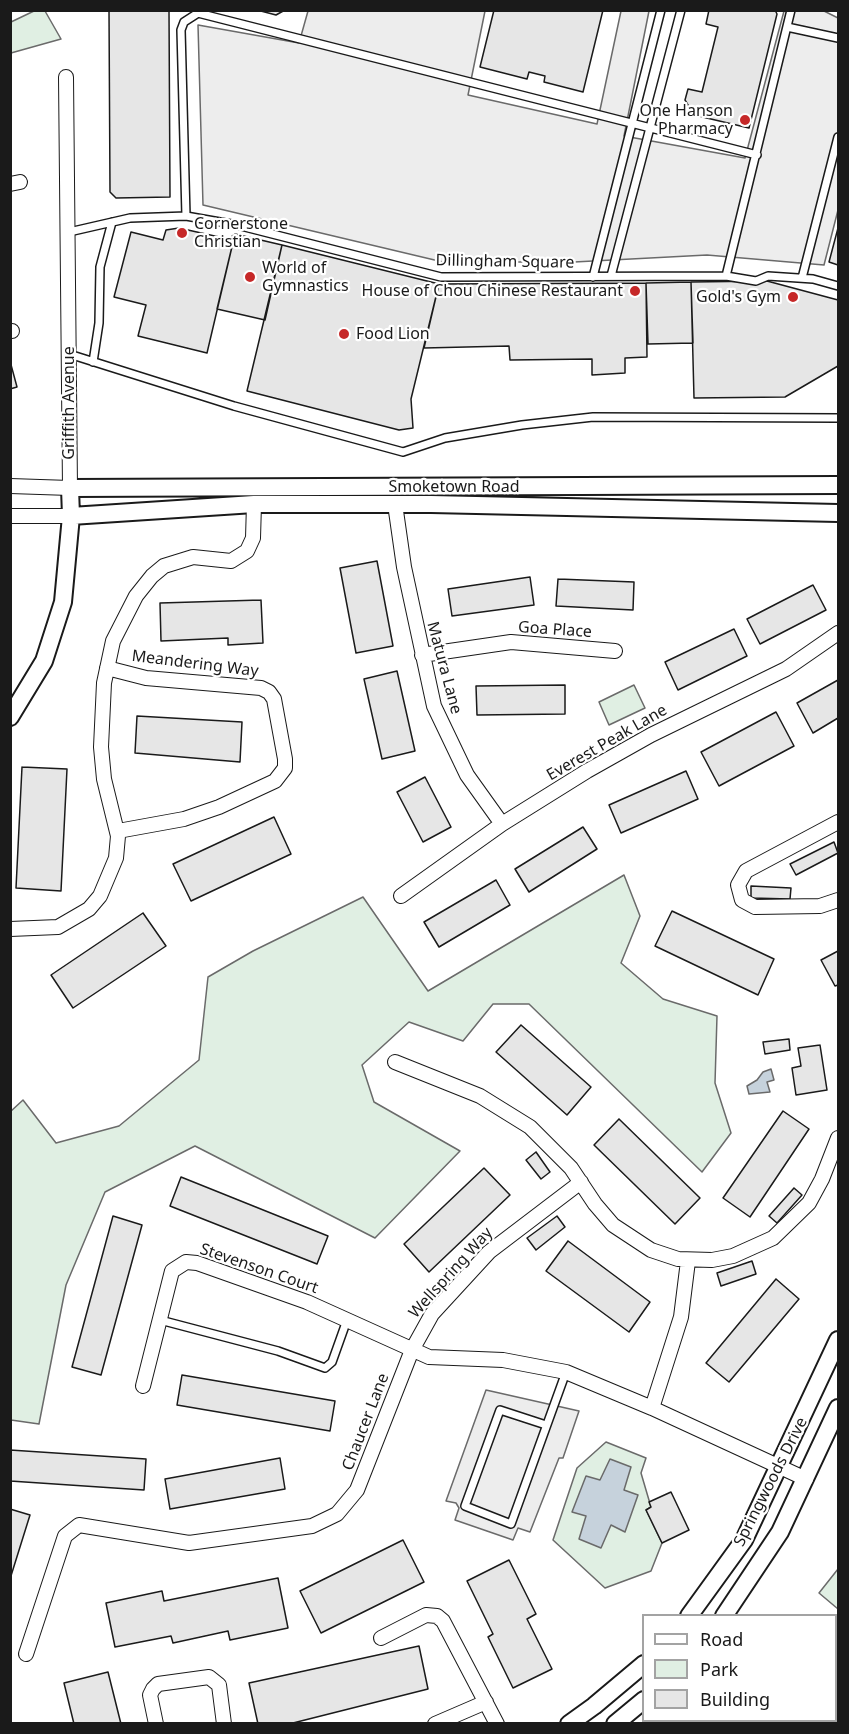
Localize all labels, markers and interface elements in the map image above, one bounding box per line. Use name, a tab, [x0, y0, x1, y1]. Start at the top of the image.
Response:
place label: One Hanson Pharmacy	[639, 101, 733, 139]
marker: One Hanson Pharmacy	[738, 113, 752, 127]
place label: Cornerstone Christian	[194, 214, 288, 252]
marker: Cornerstone Christian	[175, 226, 189, 240]
street label: Dillingham Square	[435, 251, 575, 273]
place label: World of Gymnastics	[262, 258, 349, 296]
marker: World of Gymnastics	[243, 270, 257, 284]
place label: House of Chou Chinese Restaurant	[362, 281, 623, 301]
marker: House of Chou Chinese Restaurant	[628, 284, 642, 298]
place label: Gold's Gym	[696, 287, 781, 307]
marker: Gold's Gym	[786, 290, 800, 304]
place label: Food Lion	[356, 324, 430, 344]
marker: Food Lion	[337, 327, 351, 341]
street label: Griffith Avenue	[59, 346, 79, 460]
street label: Smoketown Road	[388, 477, 520, 497]
street label: Goa Place	[517, 618, 593, 642]
street label: Matura Lane	[422, 620, 466, 716]
street label: Meandering Way	[131, 647, 259, 681]
street label: Everest Peak Lane	[543, 701, 671, 785]
street label: Wellspring Way	[405, 1224, 497, 1322]
street label: Stevenson Court	[197, 1240, 321, 1298]
street label: Chaucer Lane	[339, 1371, 393, 1473]
street label: Springwoods Drive	[730, 1414, 812, 1550]
legend	[642, 1614, 837, 1722]
text: Road	[700, 1627, 743, 1651]
text: Park	[700, 1657, 738, 1681]
text: Building	[700, 1687, 770, 1711]

